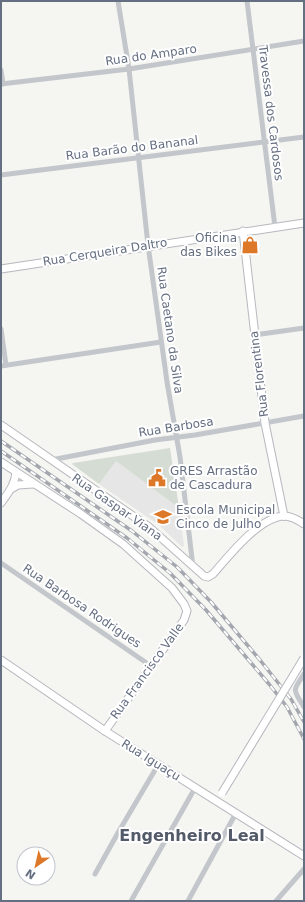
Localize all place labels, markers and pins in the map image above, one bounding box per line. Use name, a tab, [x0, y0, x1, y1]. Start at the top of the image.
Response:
place label: Oficina das Bikes	[180, 231, 237, 259]
shop icon: Oficina das Bikes	[240, 235, 260, 255]
place label: GRES Arrastão de Cascadura	[170, 464, 258, 492]
public building icon: GRES Arrastão de Cascadura	[147, 468, 167, 488]
place label: Escola Municipal Cinco de Julho	[176, 503, 275, 531]
school or university icon: Escola Municipal Cinco de Julho	[153, 507, 173, 527]

